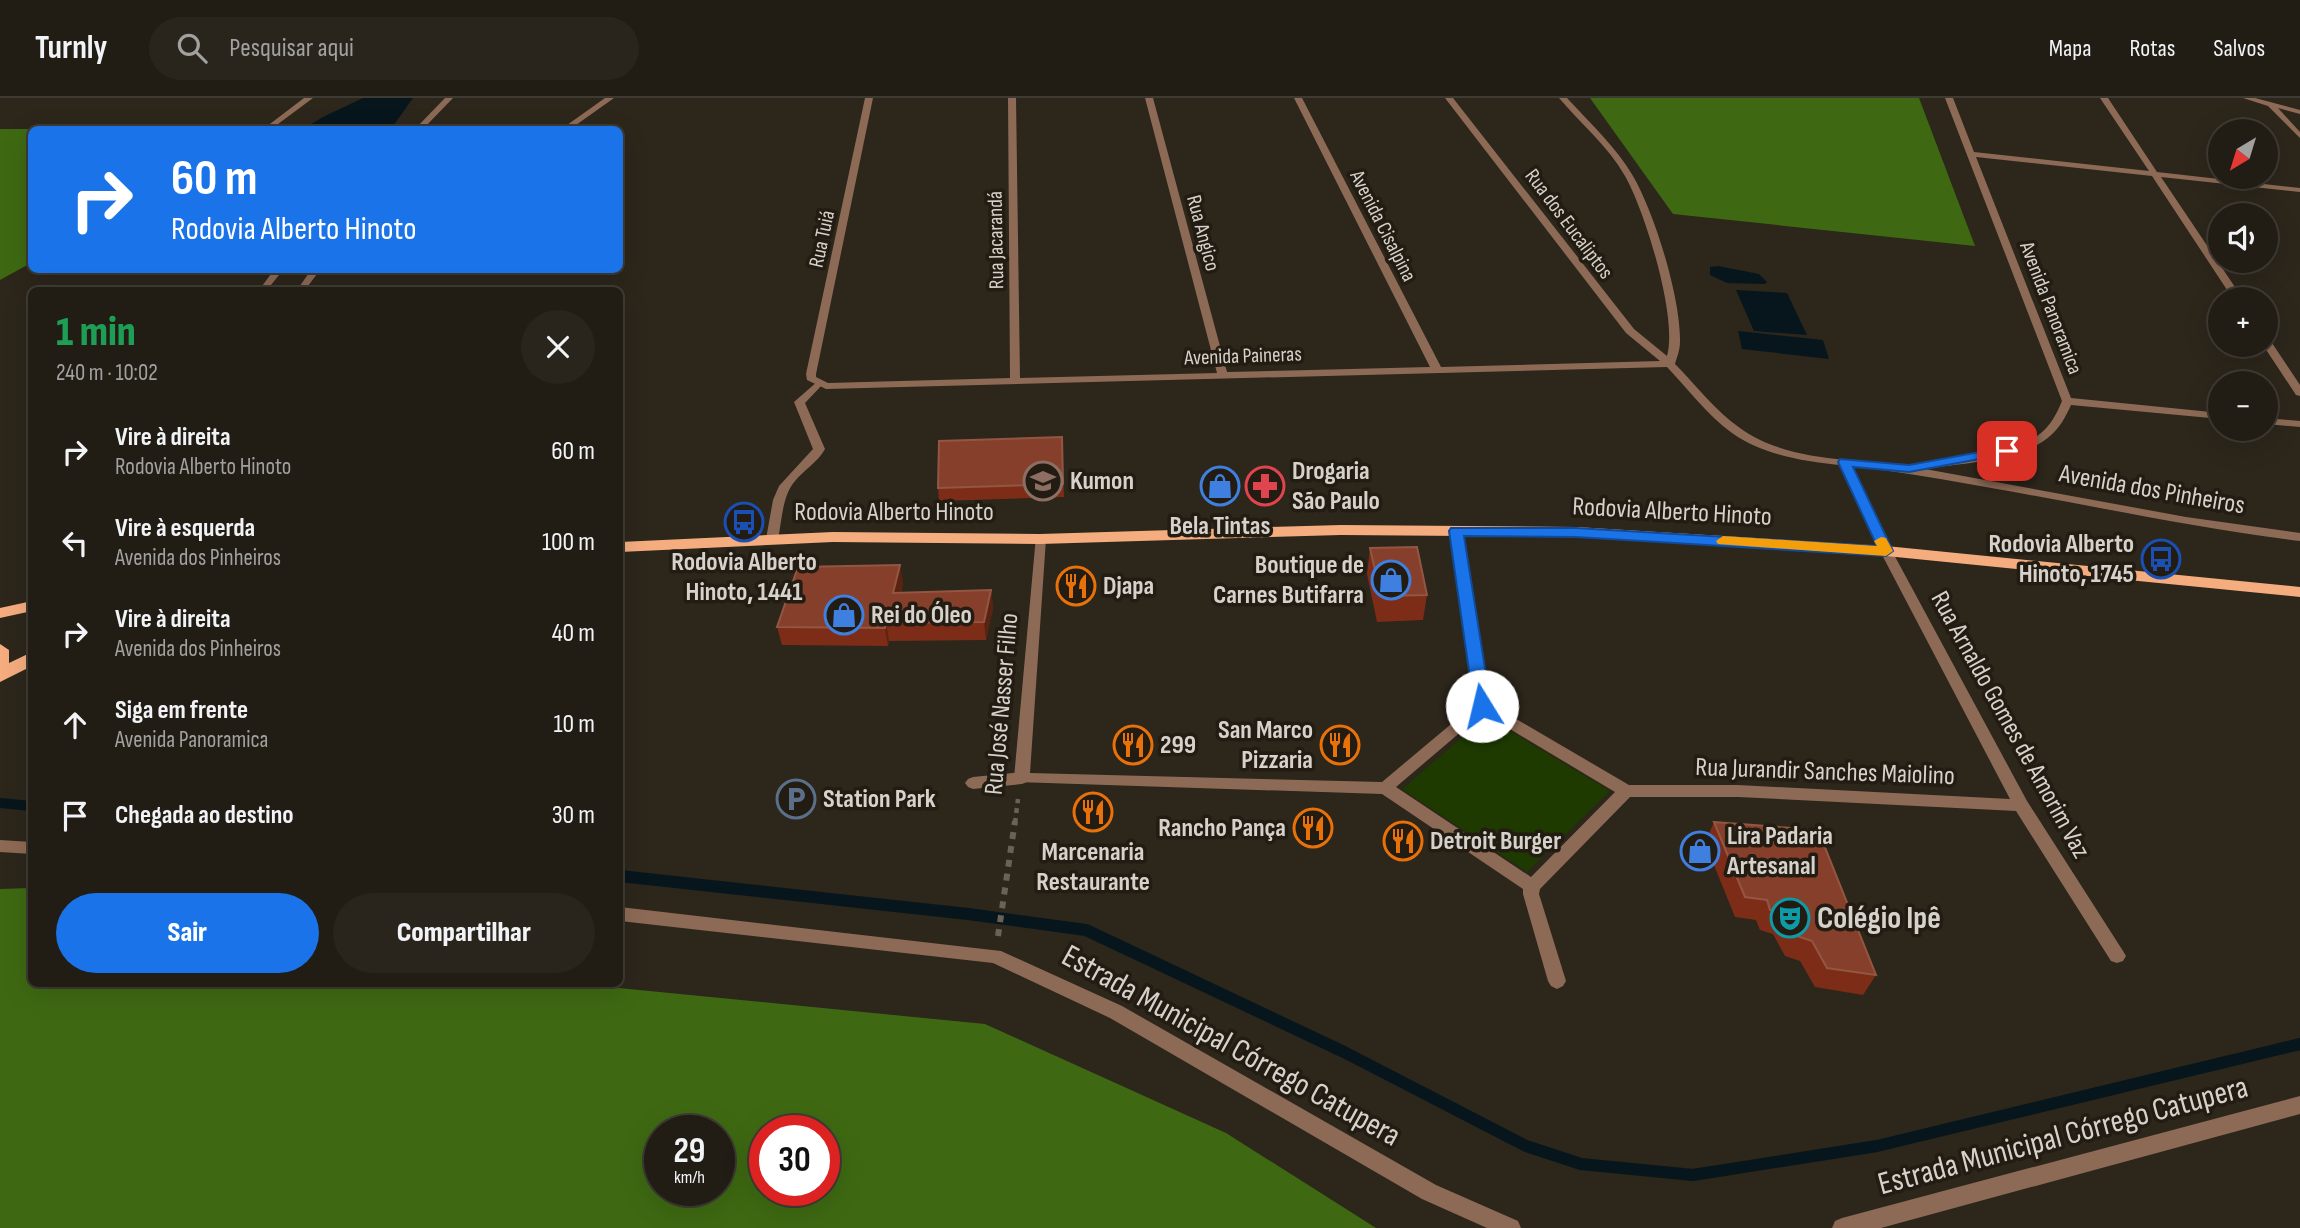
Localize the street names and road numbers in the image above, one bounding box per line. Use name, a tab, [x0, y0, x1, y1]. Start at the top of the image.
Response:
street label: Rua dos Eucaliptos	[1519, 164, 1619, 284]
street label: Avenida Cisalpina	[1344, 165, 1422, 286]
street label: Rua Jacarandá	[983, 191, 1009, 289]
street label: Rua Angico	[1181, 192, 1225, 274]
street label: Rua Tuiá	[804, 208, 840, 270]
street label: Avenida Panoramica	[2014, 237, 2088, 378]
street label: Avenida Paineras	[1183, 341, 1302, 371]
street label: Avenida dos Pinheiros	[2056, 458, 2247, 522]
street label: Rodovia Alberto Hinoto	[1572, 491, 1772, 533]
street label: Rodovia Alberto Hinoto	[794, 497, 994, 528]
street label: Rua Arnaldo Gomes de Amorim Vaz	[1924, 586, 2096, 864]
street label: Rua José Nasser Filho	[979, 612, 1025, 796]
street label: Rua Jurandir Sanches Maiolino	[1695, 752, 1955, 792]
street label: Estrada Municipal Córrego Catupera	[1055, 937, 1407, 1155]
street label: Estrada Municipal Córrego Catupera	[1874, 1068, 2252, 1204]

